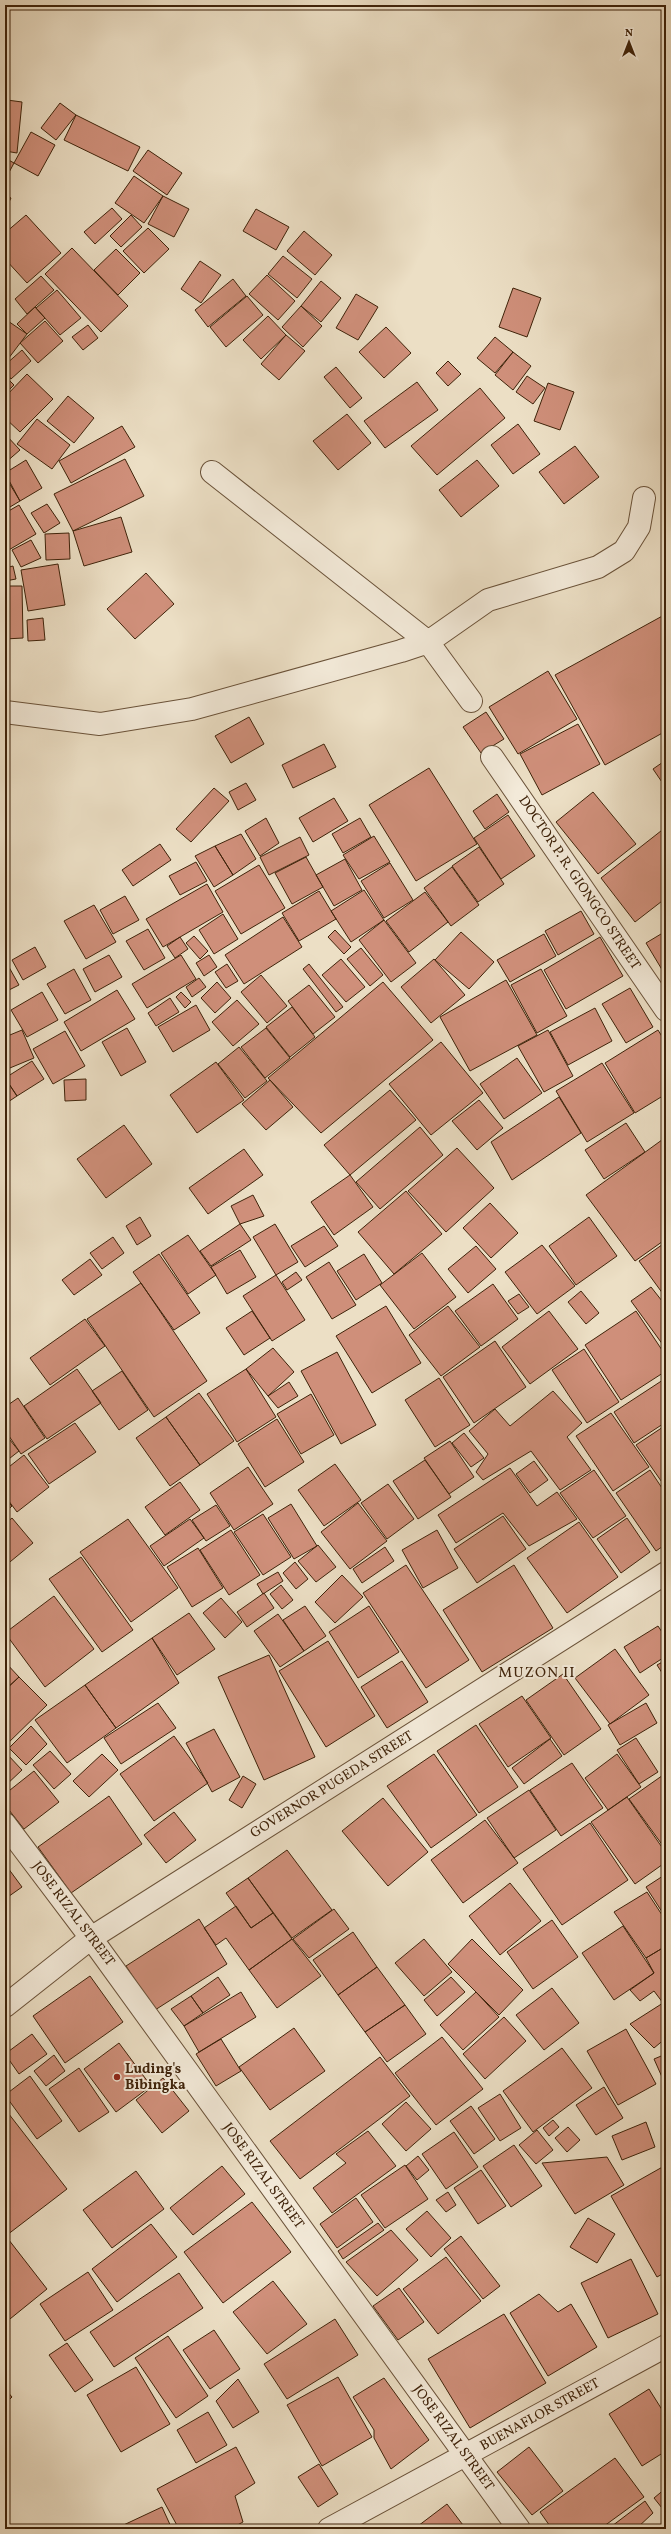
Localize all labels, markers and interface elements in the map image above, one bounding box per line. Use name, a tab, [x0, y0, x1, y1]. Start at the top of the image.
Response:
north arrow	[609, 22, 649, 62]
text: N	[625, 26, 633, 41]
street label: DOCTOR P. R. GIONGCO STREET	[514, 792, 644, 974]
district label: MUZON II	[498, 1663, 576, 1684]
street label: GOVERNOR PUGEDA STREET	[247, 1727, 417, 1843]
street label: JOSE RIZAL STREET	[27, 1858, 119, 1970]
place label: Luding's Bibingka	[125, 2060, 186, 2095]
marker: Luding's Bibingka	[112, 2072, 122, 2082]
street label: JOSE RIZAL STREET	[218, 2119, 308, 2233]
street label: BUENAFLOR STREET	[477, 2374, 603, 2456]
street label: JOSE RIZAL STREET	[408, 2381, 498, 2495]

